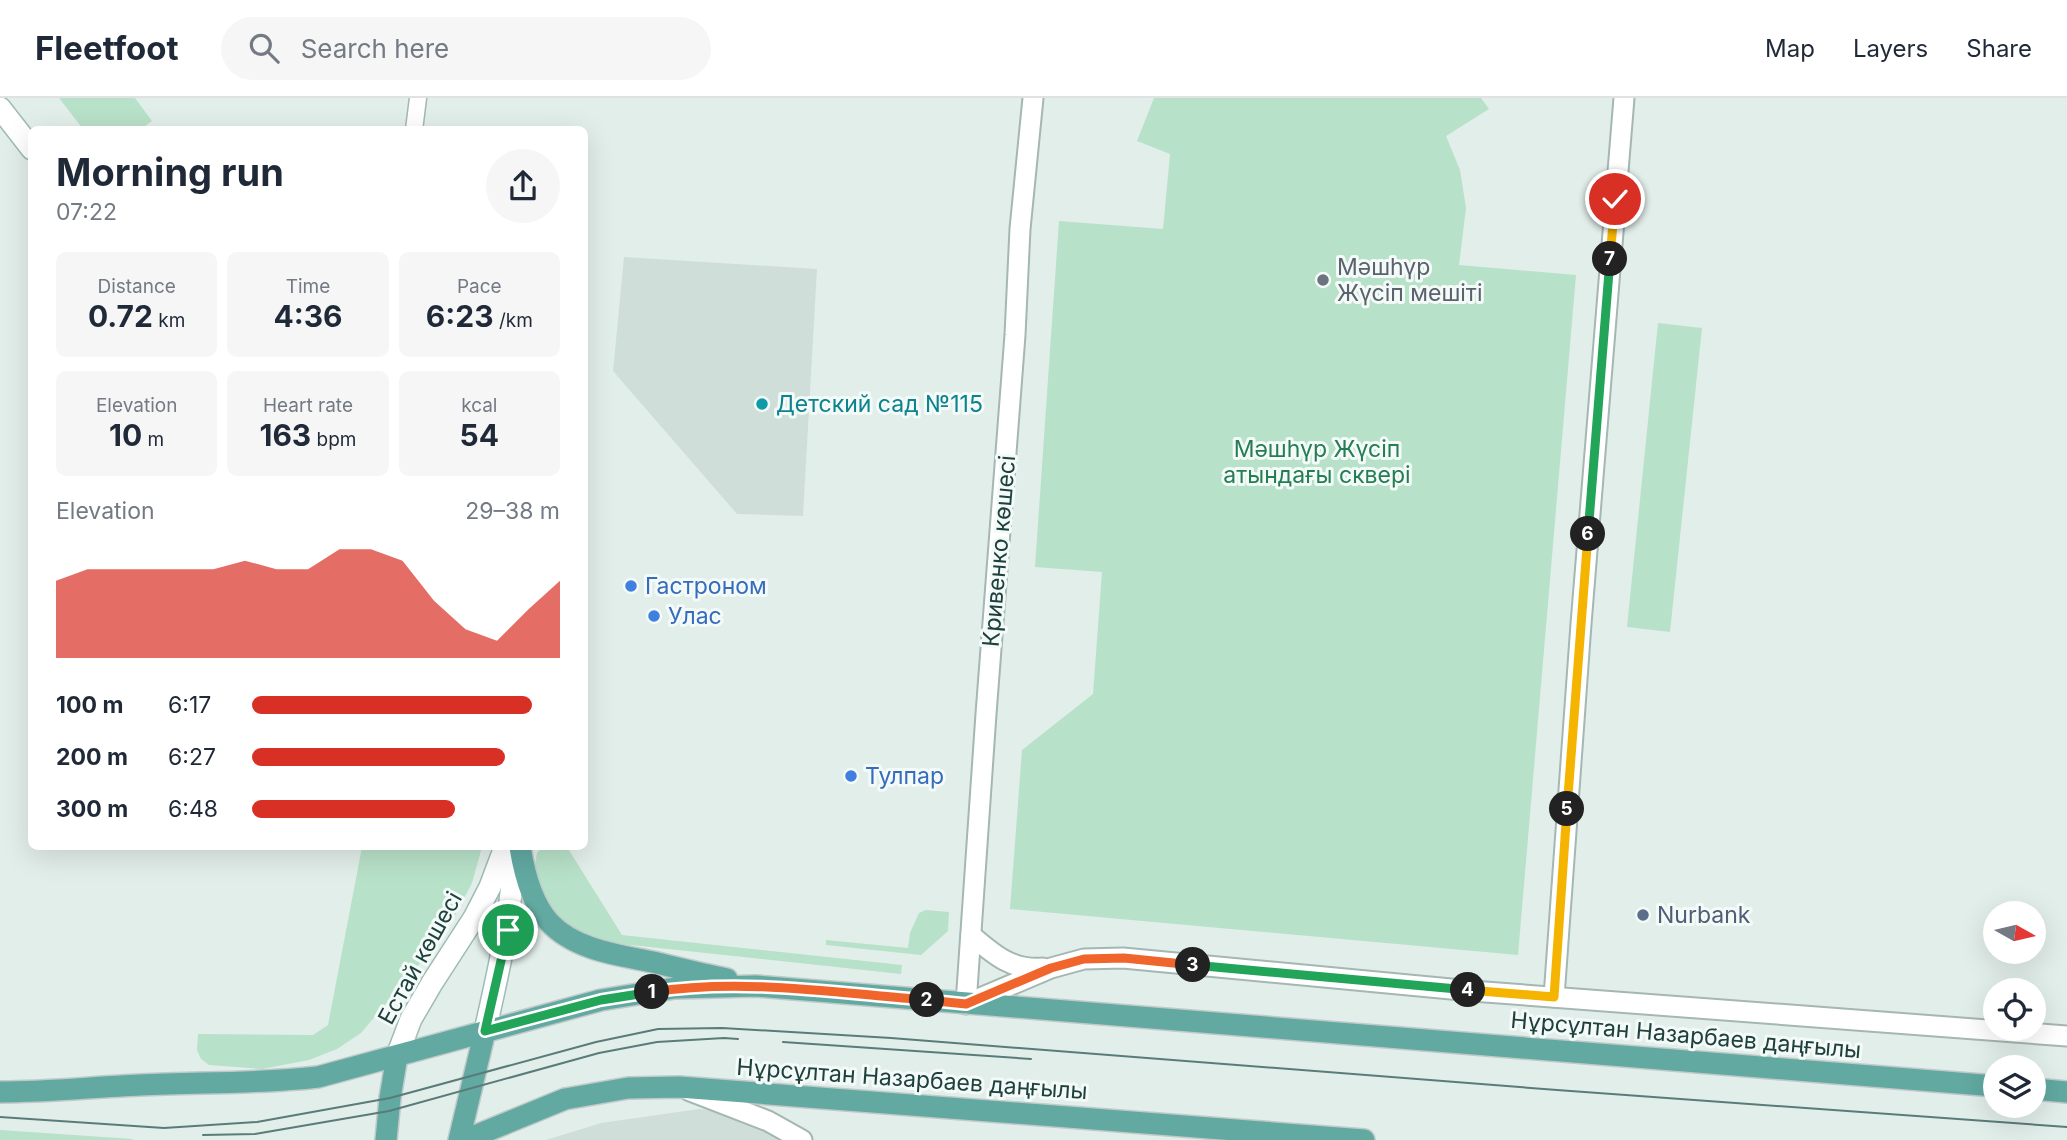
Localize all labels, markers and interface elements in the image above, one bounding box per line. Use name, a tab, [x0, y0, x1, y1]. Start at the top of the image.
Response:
search box	[221, 17, 711, 80]
text: Fleetfoot	[35, 28, 179, 68]
icon: search	[245, 29, 283, 67]
text: Search here	[301, 33, 449, 64]
text: Map	[1765, 34, 1815, 63]
text: Layers	[1853, 34, 1928, 63]
text: Share	[1966, 34, 2032, 63]
text: Morning run	[56, 149, 284, 195]
button: share	[486, 149, 560, 223]
pin	[1585, 169, 1645, 229]
icon: check	[1596, 180, 1634, 218]
text: 07:22	[56, 198, 117, 226]
pin: 7	[1592, 242, 1628, 276]
text: 7	[1604, 247, 1615, 270]
place label: Мәшһүр Жүсіп мешіті	[1337, 253, 1483, 307]
marker: Мәшһүр Жүсіп мешіті	[1315, 272, 1331, 288]
text: Distance	[97, 275, 176, 298]
text: Time	[286, 275, 330, 298]
text: Pace	[457, 275, 502, 298]
text: 0.72	[88, 298, 153, 334]
text: 4:36	[273, 298, 343, 334]
text: 6:23	[426, 298, 494, 334]
text: km	[153, 309, 185, 332]
text: /km	[494, 309, 533, 332]
place label: Детский сад №115	[776, 390, 983, 418]
text: Elevation	[96, 394, 177, 417]
text: Heart rate	[263, 394, 353, 417]
text: kcal	[461, 394, 497, 417]
marker: Детский сад №115	[754, 396, 770, 412]
text: 10	[109, 417, 142, 453]
text: 163	[259, 417, 311, 453]
text: 54	[460, 417, 499, 453]
text: m	[142, 428, 164, 451]
text: bpm	[311, 428, 357, 451]
park label: Мәшһүр Жүсіп атындағы сквері	[1223, 435, 1411, 489]
street label: Кривенко көшесі	[977, 454, 1021, 648]
text: Elevation	[56, 497, 155, 525]
text: 29–38 m	[465, 497, 560, 525]
pin: 6	[1570, 516, 1606, 551]
text: 6	[1581, 522, 1594, 545]
place label: Гастроном	[645, 572, 767, 600]
marker: Гастроном	[623, 578, 639, 594]
place label: Улас	[668, 602, 722, 630]
marker: Улас	[646, 608, 662, 624]
text: 100 m	[56, 691, 123, 719]
text: 6:17	[168, 691, 211, 719]
text: 200 m	[56, 743, 128, 771]
text: 6:27	[168, 743, 216, 771]
place label: Тулпар	[865, 762, 944, 790]
marker: Тулпар	[843, 768, 859, 784]
pin: 5	[1550, 792, 1584, 826]
text: 300 m	[56, 795, 128, 823]
text: 6:48	[168, 795, 218, 823]
text: 5	[1560, 797, 1573, 820]
street label: Естай көшесі	[372, 887, 468, 1029]
pin	[478, 900, 538, 960]
place label: Nurbank	[1657, 901, 1751, 929]
north arrow	[1983, 901, 2046, 964]
map controls	[1983, 901, 2046, 1118]
marker: Nurbank	[1635, 907, 1651, 923]
icon: arrive	[489, 911, 527, 949]
pin: 3	[1176, 948, 1210, 982]
text: 3	[1186, 953, 1199, 976]
pin: 4	[1450, 972, 1486, 1008]
pin: 1	[634, 974, 670, 1010]
text: 4	[1461, 978, 1474, 1001]
button: locate	[1983, 978, 2046, 1041]
text: 1	[647, 980, 656, 1003]
pin: 2	[909, 982, 944, 1018]
text: 2	[921, 988, 932, 1011]
street label: Нұрсұлтан Назарбаев даңғылы	[1510, 1006, 1862, 1064]
street label: Нұрсұлтан Назарбаев даңғылы	[736, 1053, 1088, 1105]
button: layers	[1983, 1055, 2046, 1118]

